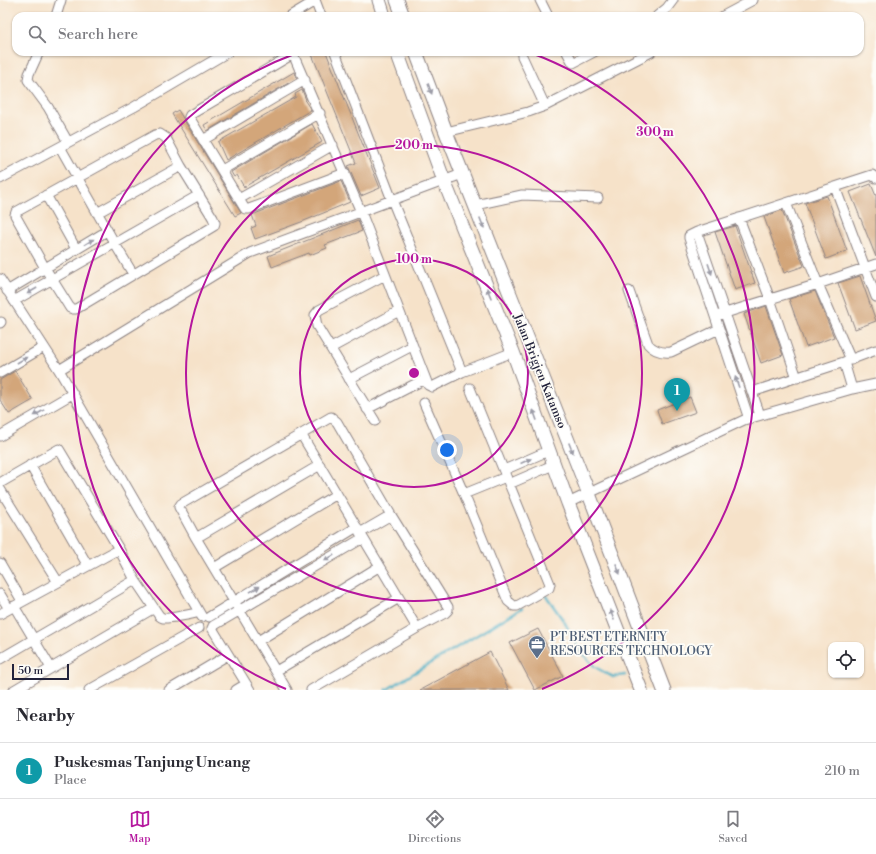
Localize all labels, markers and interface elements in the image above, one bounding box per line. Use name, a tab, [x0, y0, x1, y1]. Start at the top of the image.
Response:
search box	[12, 12, 864, 56]
icon: search	[26, 23, 48, 45]
text: Search here	[58, 25, 138, 44]
one-way arrow	[427, 83, 433, 95]
text: 300 m	[636, 125, 674, 140]
text: 200 m	[395, 138, 433, 153]
one-way arrow	[479, 217, 485, 229]
one-way arrow	[84, 238, 94, 246]
text: 100 m	[396, 252, 432, 267]
one-way arrow	[707, 264, 713, 276]
one-way arrow	[486, 287, 492, 299]
one-way arrow	[26, 288, 38, 295]
street label: Jalan Brigjen Katamso	[509, 311, 570, 431]
one-way arrow	[16, 357, 28, 364]
centre of rings	[407, 366, 421, 380]
one-way arrow	[733, 375, 739, 387]
pin: 1	[664, 378, 690, 411]
one-way arrow	[532, 408, 538, 420]
one-way arrow	[33, 410, 45, 417]
your location	[437, 440, 457, 460]
one-way arrow	[568, 442, 574, 454]
one-way arrow	[521, 458, 532, 464]
one-way arrow	[323, 554, 335, 561]
one-way arrow	[615, 564, 621, 576]
one-way arrow	[249, 586, 261, 593]
one-way arrow	[608, 608, 614, 620]
place label: PT BEST ETERNITY RESOURCES TECHNOLOGY	[550, 630, 713, 659]
office icon: PT BEST ETERNITY RESOURCES TECHNOLOGY	[527, 634, 547, 659]
map controls	[828, 642, 864, 678]
button: locate	[828, 642, 864, 678]
scale bar	[12, 662, 69, 681]
text: 50 m	[18, 664, 43, 678]
text: Nearby	[16, 705, 75, 727]
text: Puskesmas Tanjung Uncang	[54, 753, 250, 772]
text: 1	[26, 763, 32, 779]
text: 210 m	[825, 763, 860, 779]
text: Place	[54, 772, 86, 788]
tab: Map	[129, 808, 151, 846]
tab: Directions	[408, 808, 461, 846]
tab: Saved	[718, 808, 747, 846]

